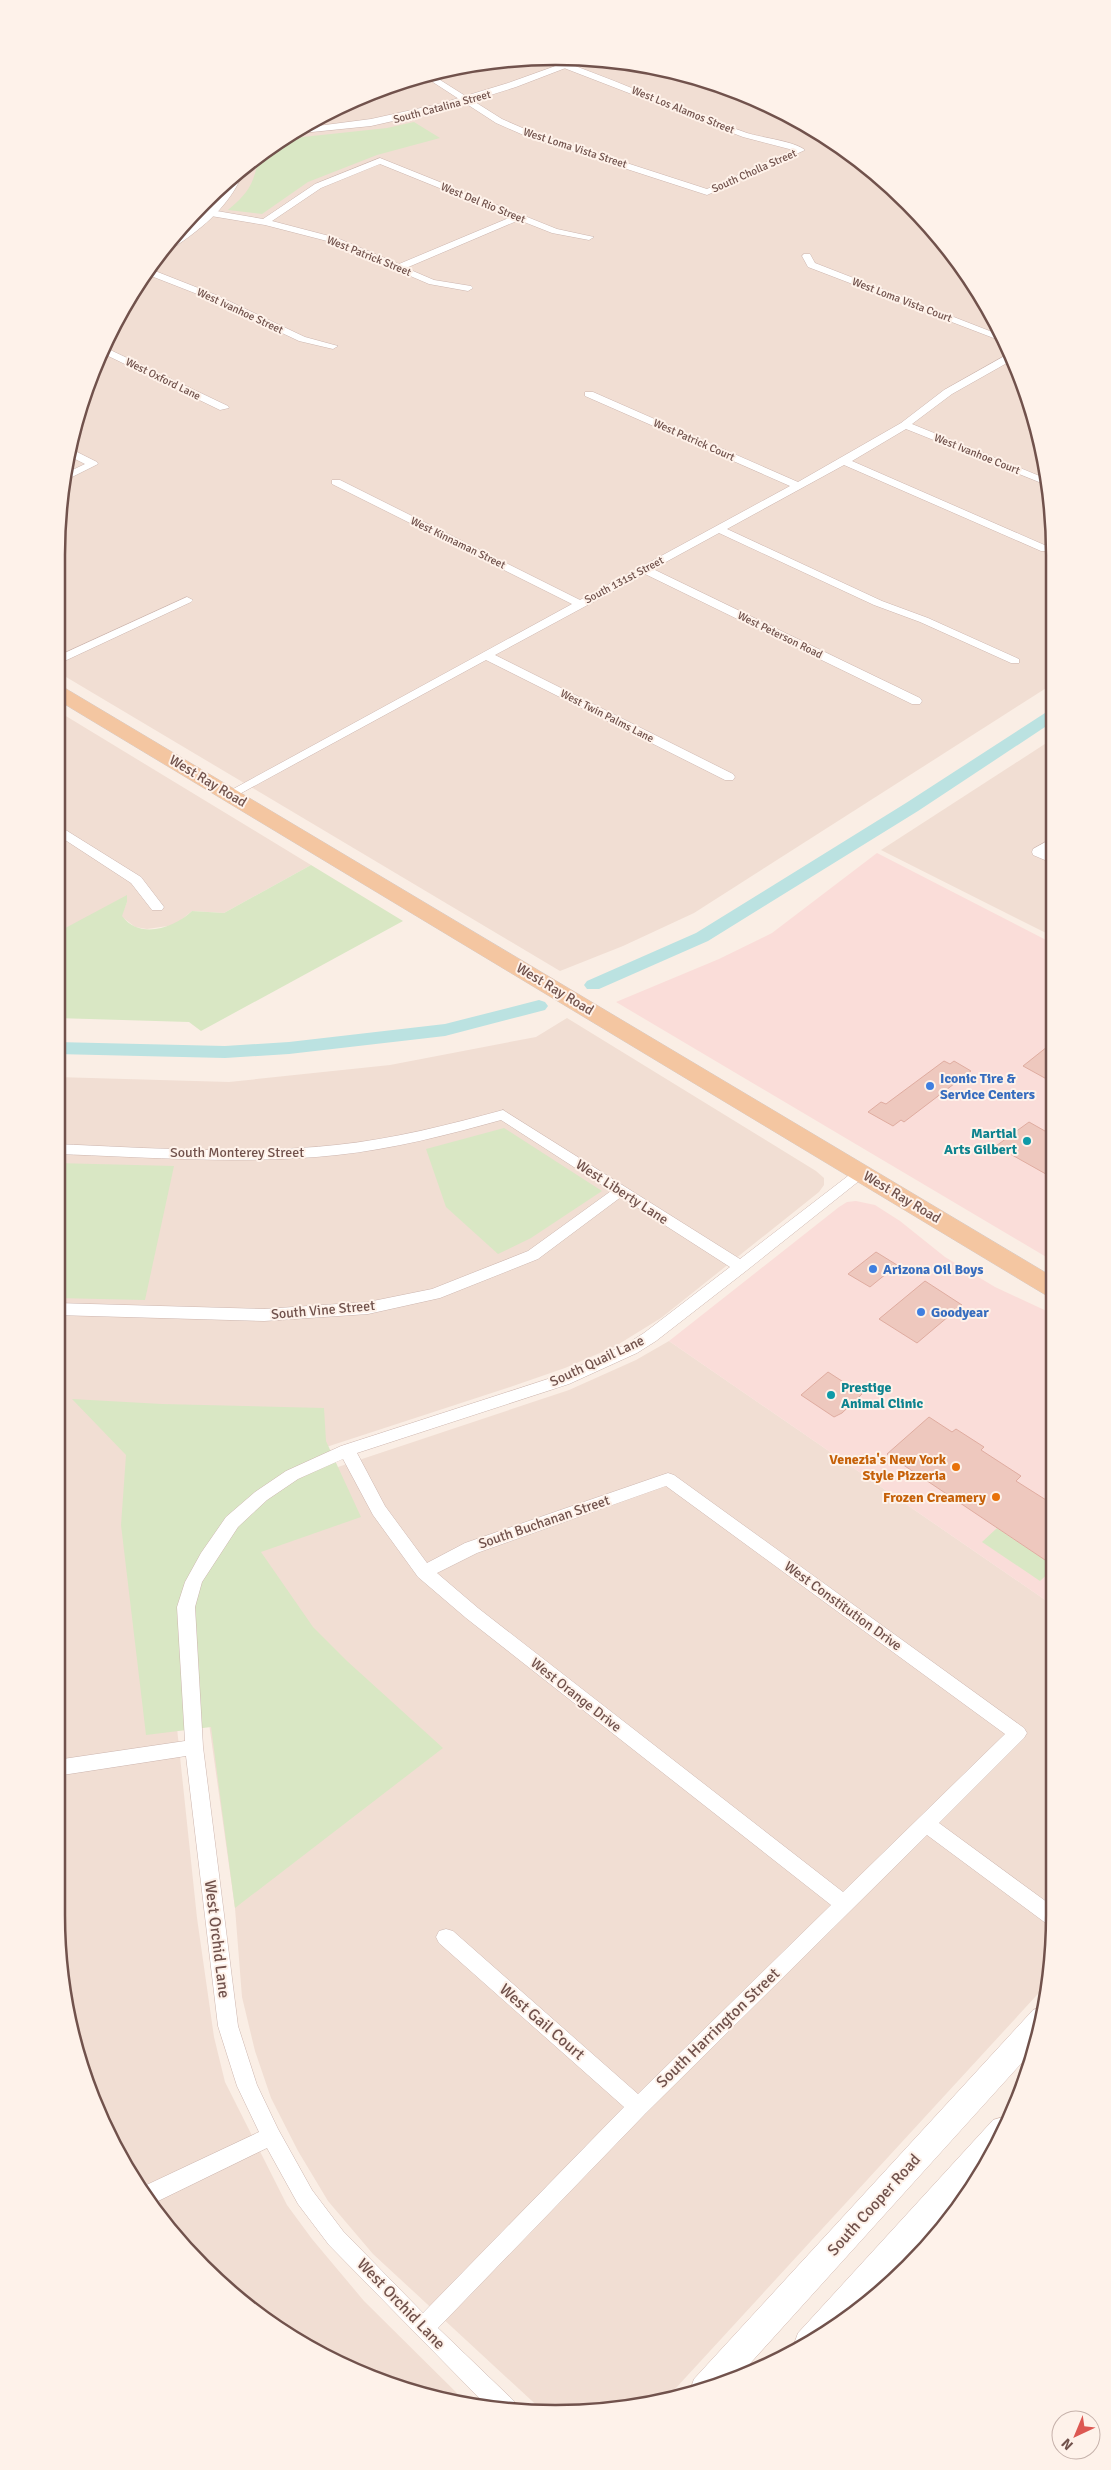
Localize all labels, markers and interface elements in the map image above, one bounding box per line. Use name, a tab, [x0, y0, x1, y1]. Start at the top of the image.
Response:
street label: West Los Alamos Street	[630, 83, 736, 137]
street label: South Catalina Street	[392, 88, 492, 126]
street label: West Loma Vista Street	[522, 125, 629, 171]
street label: South Cholla Street	[710, 146, 799, 196]
street label: West Del Rio Street	[439, 180, 527, 226]
street label: West Patrick Street	[325, 233, 413, 279]
street label: West Loma Vista Court	[850, 275, 954, 325]
street label: West Ivanhoe Street	[195, 285, 285, 337]
street label: West Oxford Lane	[123, 355, 203, 403]
street label: West Patrick Court	[651, 416, 737, 464]
street label: West Ivanhoe Court	[932, 431, 1022, 477]
street label: West Kinnaman Street	[408, 514, 508, 572]
street label: South 131st Street	[582, 554, 666, 606]
street label: West Peterson Road	[735, 609, 825, 661]
street label: West Twin Palms Lane	[558, 687, 656, 745]
street label: West Ray Road	[166, 751, 250, 811]
street label: West Ray Road	[513, 959, 597, 1019]
place label: Iconic Tire & Service Centers	[940, 1070, 1035, 1103]
marker: Iconic Tire & Service Centers	[924, 1080, 936, 1092]
place label: Martial Arts Gilbert	[944, 1125, 1018, 1158]
marker: Martial Arts Gilbert	[1021, 1135, 1033, 1147]
street label: South Monterey Street	[170, 1144, 304, 1161]
street label: West Liberty Lane	[573, 1156, 671, 1228]
street label: West Ray Road	[860, 1167, 944, 1227]
place label: Arizona Oil Boys	[883, 1261, 983, 1278]
marker: Arizona Oil Boys	[867, 1263, 879, 1275]
street label: South Vine Street	[270, 1297, 376, 1323]
place label: Goodyear	[931, 1304, 989, 1321]
marker: Goodyear	[915, 1306, 927, 1318]
street label: South Quail Lane	[547, 1332, 647, 1390]
place label: Prestige Animal Clinic	[841, 1379, 923, 1412]
marker: Prestige Animal Clinic	[825, 1389, 837, 1401]
place label: Venezia's New York Style Pizzeria	[829, 1451, 947, 1484]
marker: Venezia's New York Style Pizzeria	[950, 1461, 962, 1473]
place label: Frozen Creamery	[883, 1489, 986, 1506]
marker: Frozen Creamery	[990, 1491, 1002, 1503]
street label: South Buchanan Street	[476, 1492, 612, 1552]
street label: West Constitution Drive	[781, 1558, 905, 1654]
street label: West Orange Drive	[527, 1654, 625, 1736]
street label: West Orchid Lane	[200, 1879, 234, 1999]
street label: South Harrington Street	[652, 1964, 784, 2092]
street label: West Gail Court	[495, 1980, 589, 2065]
street label: South Cooper Road	[823, 2150, 925, 2260]
street label: West Orchid Lane	[353, 2254, 449, 2354]
north arrow	[1051, 2410, 1101, 2460]
text: N	[1058, 2434, 1077, 2453]

